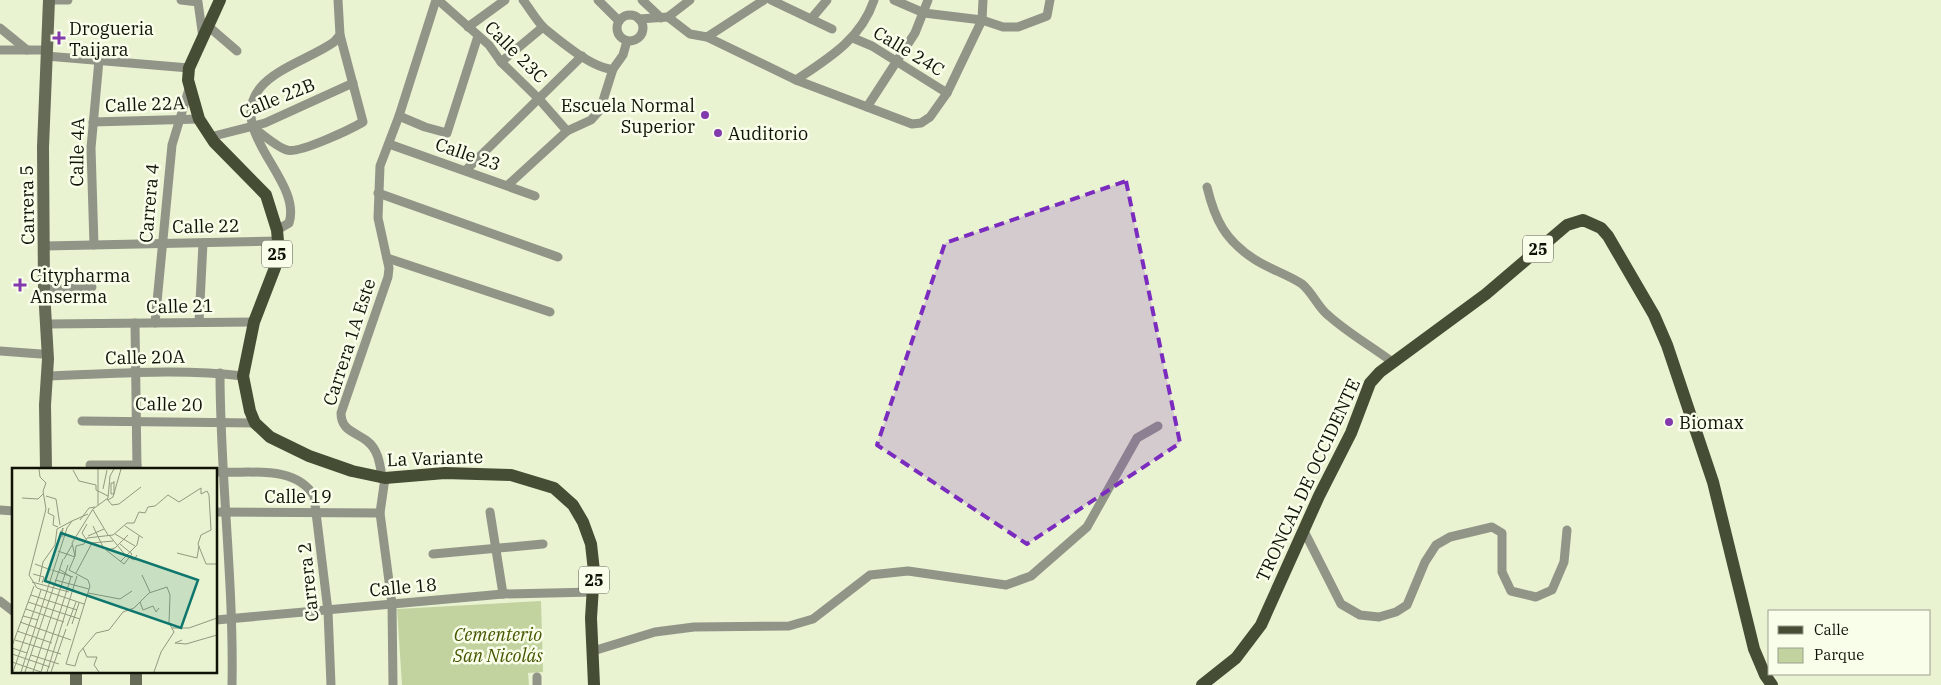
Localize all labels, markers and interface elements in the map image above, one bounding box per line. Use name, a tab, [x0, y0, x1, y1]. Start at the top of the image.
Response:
street label: Calle 23C	[480, 16, 552, 88]
place label: Drogueria Taijara	[69, 17, 154, 61]
street label: Calle 24C	[869, 21, 949, 81]
marker: Drogueria Taijara	[53, 32, 65, 44]
street label: Calle 22B	[236, 72, 318, 124]
street label: Calle 22A	[105, 91, 186, 117]
place label: Escuela Normal Superior	[561, 94, 695, 138]
marker: Escuela Normal Superior	[699, 109, 711, 121]
street label: Calle 4A	[65, 117, 89, 187]
place label: Auditorio	[728, 122, 808, 145]
marker: Auditorio	[712, 127, 724, 139]
street label: Calle 23	[432, 132, 504, 176]
street label: Carrera 4	[134, 162, 164, 244]
street label: Carrera 5	[15, 165, 39, 245]
street label: Calle 22	[172, 214, 240, 238]
road number: 25	[1523, 235, 1553, 262]
road number: 25	[262, 240, 292, 268]
place label: Citypharma Anserma	[30, 264, 131, 308]
street label: Carrera 1A Este	[318, 275, 380, 409]
marker: Citypharma Anserma	[14, 279, 26, 291]
street label: Calle 21	[146, 294, 214, 318]
street label: Calle 20A	[105, 345, 186, 369]
street label: TRONCAL DE OCCIDENTE	[1251, 375, 1365, 585]
street label: Calle 20	[135, 392, 203, 416]
place label: Biomax	[1679, 411, 1744, 434]
marker: Biomax	[1663, 416, 1675, 428]
street label: La Variante	[386, 445, 484, 471]
inset map	[12, 468, 218, 672]
street label: Calle 19	[264, 485, 332, 508]
street label: Carrera 2	[292, 541, 324, 623]
road number: 25	[579, 566, 609, 594]
street label: Calle 18	[368, 573, 438, 601]
legend	[1768, 610, 1931, 675]
text: Calle	[1814, 620, 1849, 639]
park label: Cementerio San Nicolás	[452, 623, 543, 667]
text: Parque	[1814, 645, 1864, 664]

